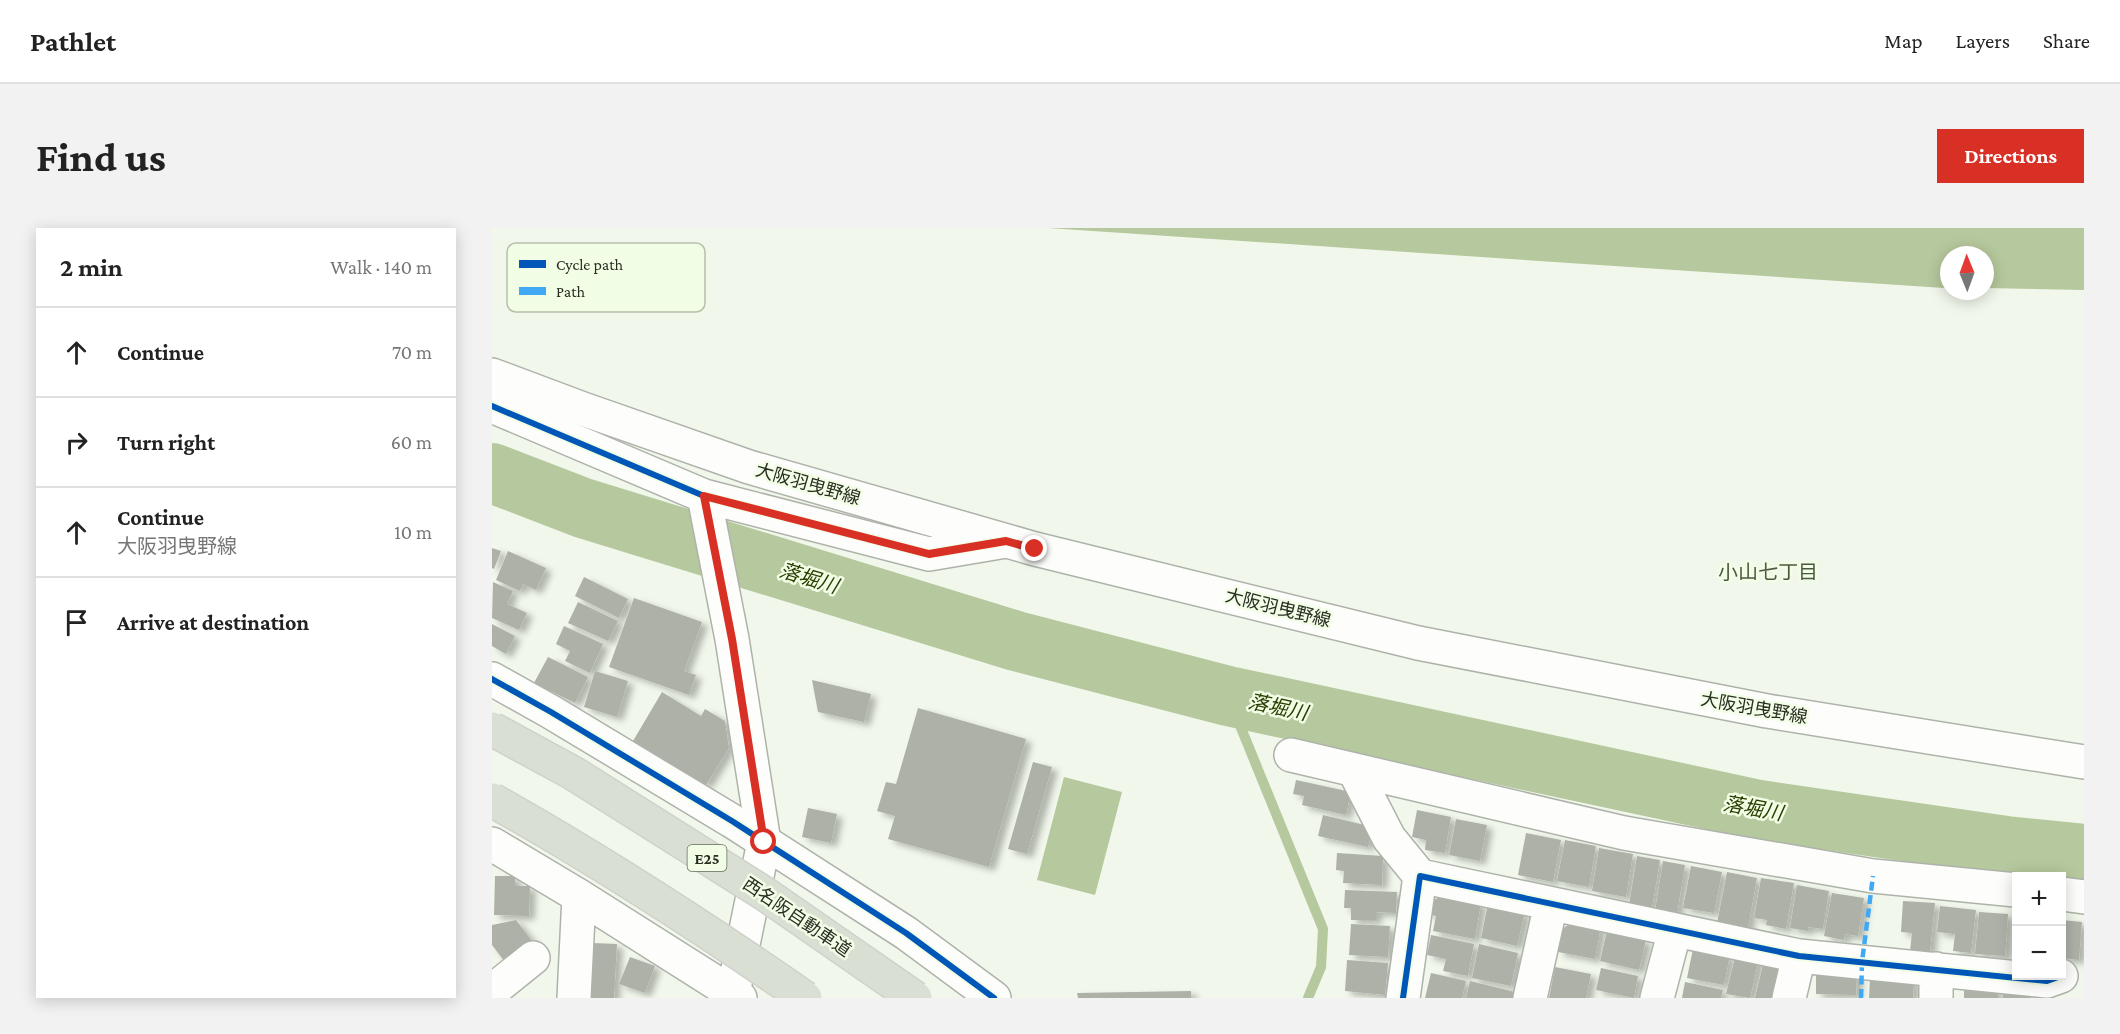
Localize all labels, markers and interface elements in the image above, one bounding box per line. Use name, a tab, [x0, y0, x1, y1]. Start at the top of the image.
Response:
text: Pathlet	[30, 26, 116, 57]
text: Map	[1884, 29, 1923, 53]
text: Layers	[1956, 29, 2010, 53]
text: Share	[2043, 29, 2090, 53]
button: Directions	[1937, 129, 2084, 183]
text: Find us	[36, 133, 166, 180]
legend	[507, 243, 705, 312]
north arrow	[1940, 246, 1994, 300]
text: 2 min	[60, 253, 123, 282]
text: Walk · 140 m	[330, 256, 432, 278]
text: Cycle path	[556, 256, 623, 274]
text: Path	[556, 283, 586, 300]
icon: ahead	[60, 336, 93, 369]
text: Continue	[117, 340, 204, 365]
text: 70 m	[392, 341, 432, 363]
icon: right	[60, 426, 93, 459]
text: Turn right	[117, 430, 215, 455]
text: 60 m	[391, 431, 432, 453]
street label: 大阪羽曳野線	[753, 460, 863, 508]
text: Continue	[117, 505, 204, 530]
icon: ahead	[60, 516, 93, 549]
text: 10 m	[394, 521, 432, 543]
text: 大阪羽曳野線	[117, 535, 237, 557]
route end	[1021, 535, 1047, 561]
water label: 落堀川	[777, 559, 843, 598]
district label: 小山七丁目	[1718, 561, 1818, 583]
street label: 大阪羽曳野線	[1223, 585, 1333, 631]
icon: arrive	[60, 606, 93, 639]
text: Arrive at destination	[117, 610, 309, 635]
street label: 大阪羽曳野線	[1699, 689, 1809, 727]
water label: 落堀川	[1246, 690, 1312, 724]
water label: 落堀川	[1722, 792, 1786, 824]
route start	[750, 828, 776, 854]
road number: E25	[688, 845, 726, 871]
map controls	[2012, 872, 2066, 980]
button: +	[2012, 872, 2066, 926]
street label: 西名阪自動車道	[739, 873, 855, 961]
button: −	[2012, 926, 2066, 980]

